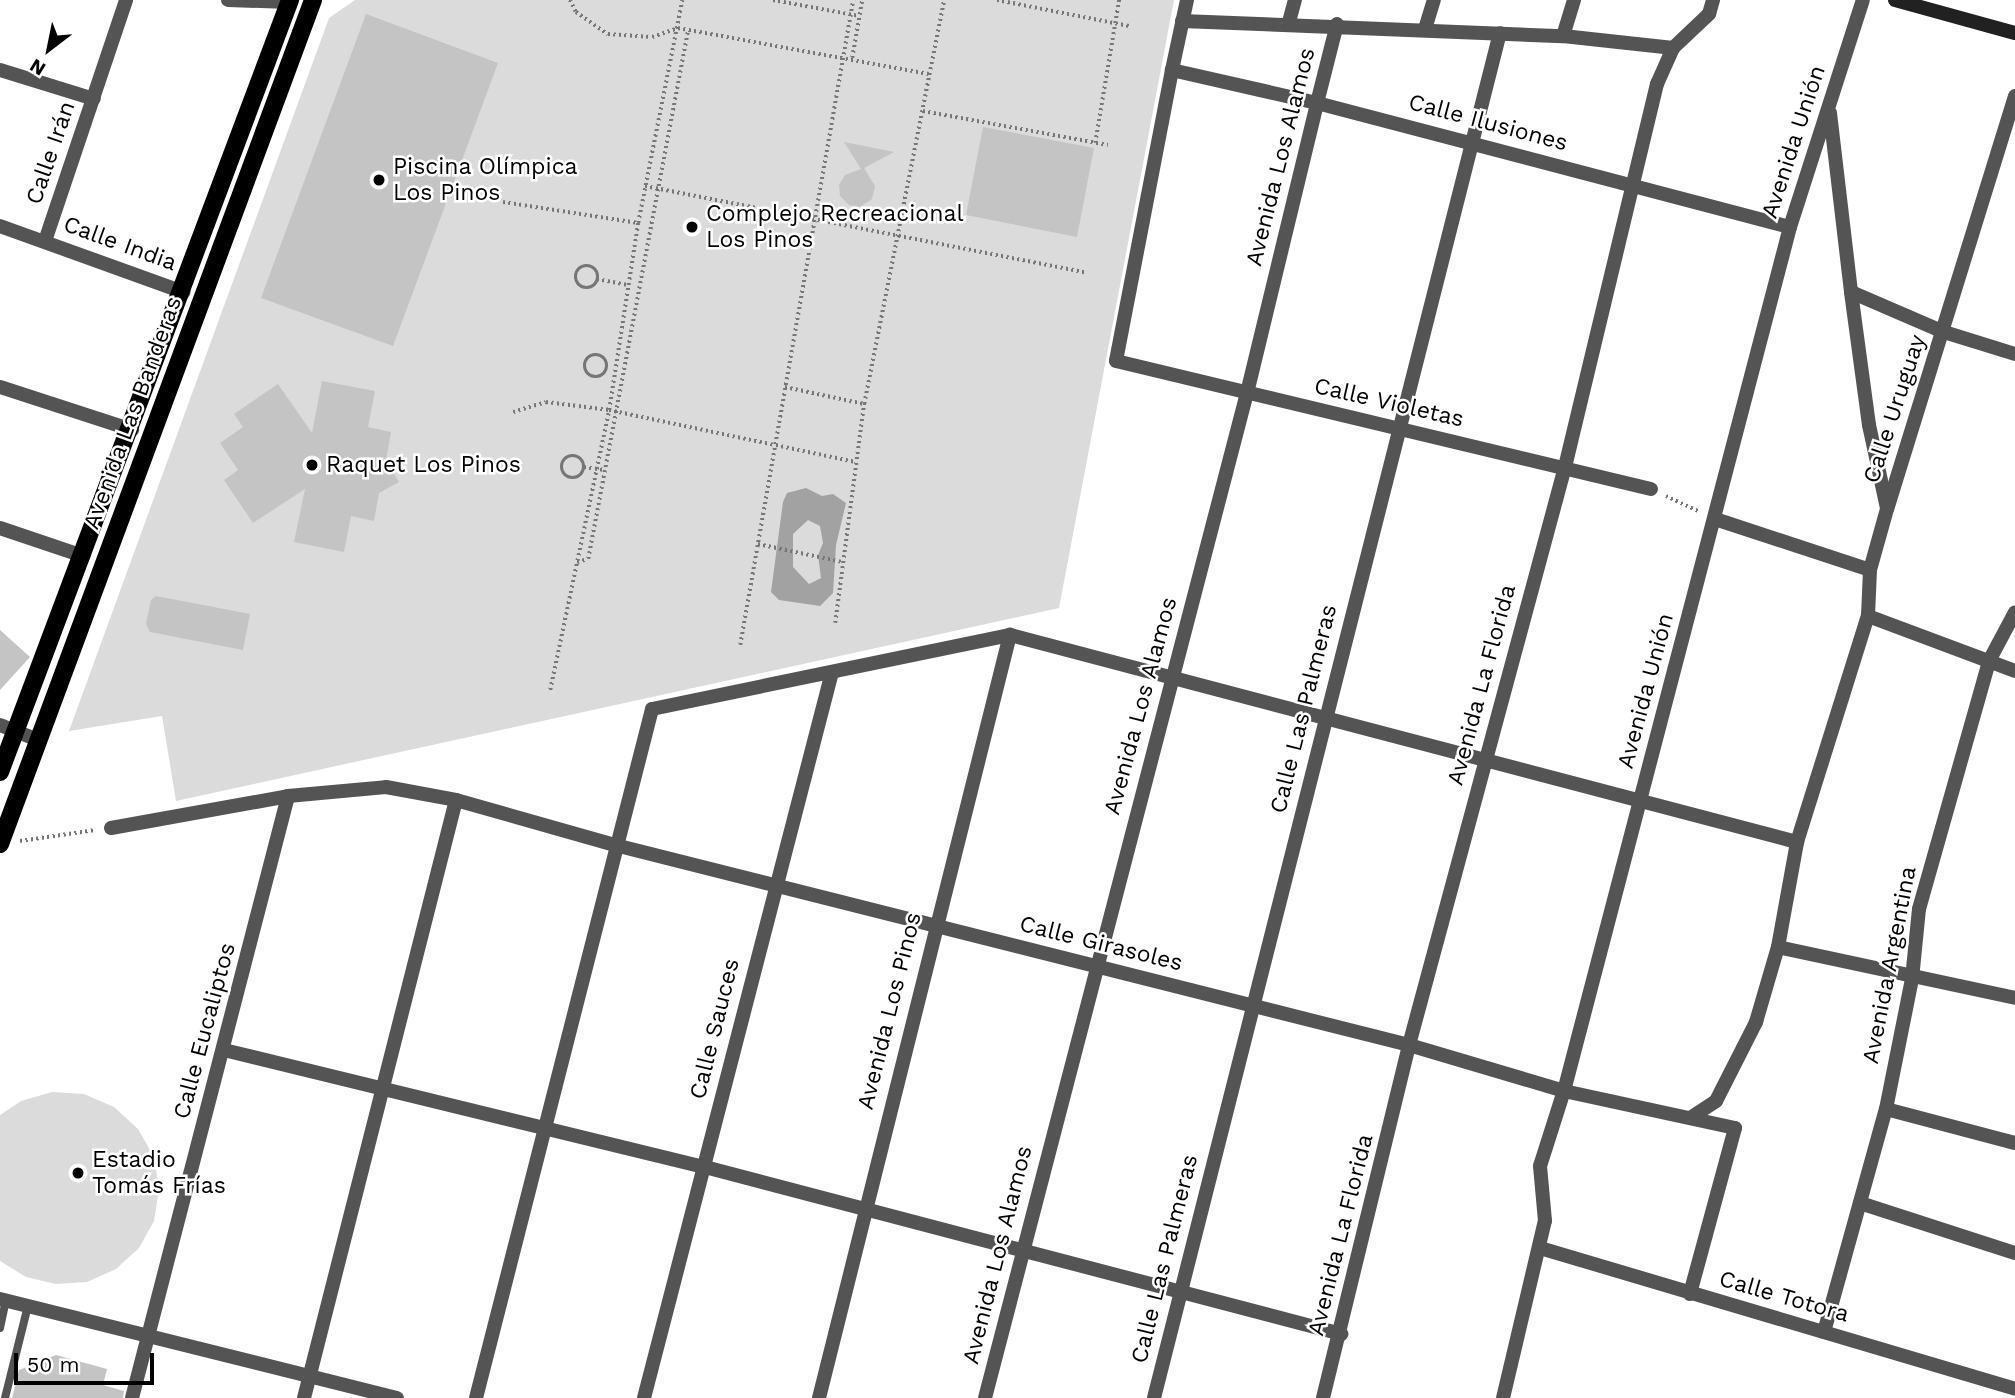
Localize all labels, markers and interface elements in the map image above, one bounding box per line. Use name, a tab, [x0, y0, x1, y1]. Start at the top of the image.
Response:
north arrow	[14, 14, 84, 84]
street label: Avenida Los Alamos	[1240, 44, 1322, 270]
text: N	[26, 54, 50, 81]
street label: Avenida Unión	[1756, 62, 1832, 222]
street label: Calle Ilusiones	[1405, 89, 1571, 157]
street label: Calle Irán	[21, 98, 81, 208]
place label: Piscina Olímpica Los Pinos	[393, 153, 578, 207]
marker: Piscina Olímpica Los Pinos	[371, 172, 387, 188]
place label: Complejo Recreacional Los Pinos	[706, 200, 963, 254]
street label: Calle India	[60, 211, 180, 277]
marker: Complejo Recreacional Los Pinos	[684, 219, 700, 235]
street label: Avenida Las Banderas	[78, 293, 188, 533]
street label: Calle Uruguay	[1858, 331, 1932, 487]
street label: Calle Violetas	[1311, 372, 1467, 434]
place label: Raquet Los Pinos	[326, 451, 521, 479]
marker: Raquet Los Pinos	[304, 457, 320, 473]
street label: Avenida La Florida	[1442, 581, 1522, 789]
street label: Avenida Los Alamos	[1098, 594, 1184, 818]
street label: Calle Las Palmeras	[1265, 602, 1343, 816]
street label: Avenida Unión	[1612, 610, 1680, 772]
street label: Avenida Argentina	[1857, 863, 1923, 1067]
street label: Avenida Los Pinos	[852, 909, 928, 1113]
street label: Calle Girasoles	[1017, 910, 1185, 978]
street label: Calle Eucaliptos	[168, 940, 242, 1122]
street label: Calle Sauces	[684, 956, 746, 1102]
street label: Avenida La Florida	[1302, 1131, 1380, 1339]
street label: Avenida Los Alamos	[957, 1142, 1039, 1368]
place label: Estadio Tomás Frías	[92, 1146, 226, 1200]
street label: Calle Las Palmeras	[1126, 1152, 1204, 1366]
marker: Estadio Tomás Frías	[70, 1165, 86, 1181]
street label: Calle Totora	[1716, 1265, 1852, 1329]
scale bar	[18, 1338, 158, 1382]
text: 50 m	[27, 1352, 79, 1377]

